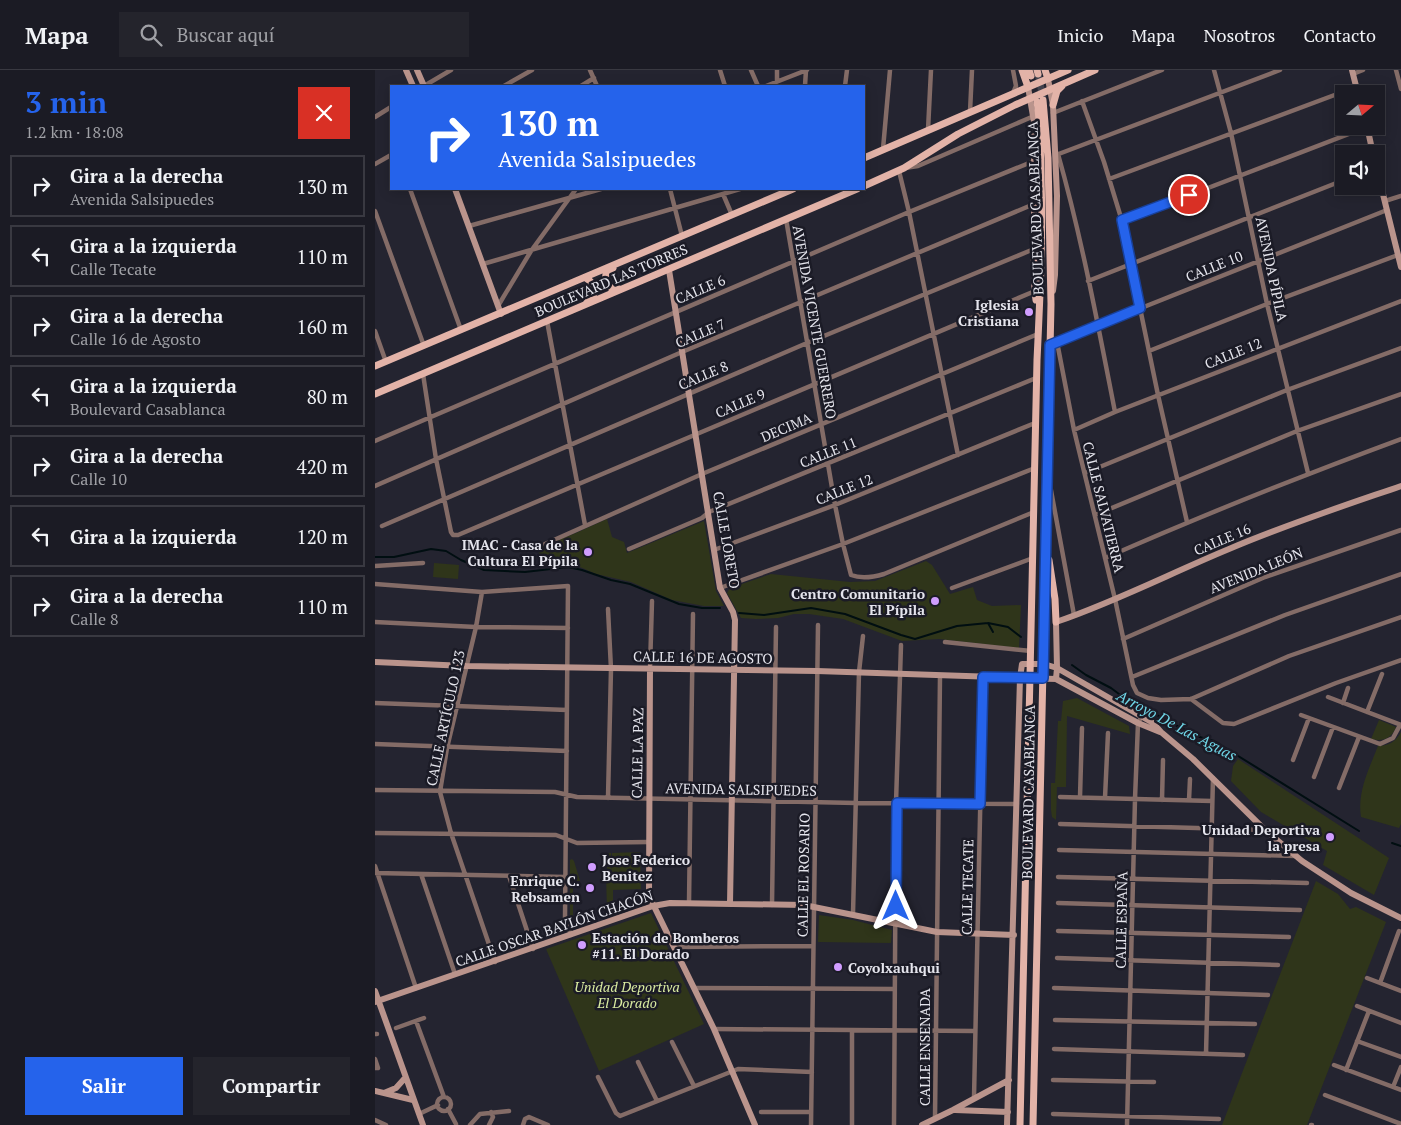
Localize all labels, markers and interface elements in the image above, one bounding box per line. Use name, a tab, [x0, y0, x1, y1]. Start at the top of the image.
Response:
search box	[119, 12, 469, 57]
text: Mapa	[25, 19, 89, 51]
icon: search	[137, 21, 165, 49]
text: Buscar aquí	[177, 22, 274, 47]
text: Inicio	[1057, 23, 1103, 47]
text: Mapa	[1131, 23, 1175, 47]
text: Nosotros	[1203, 23, 1275, 47]
text: Contacto	[1303, 23, 1376, 47]
text: 3 min	[25, 82, 107, 122]
north arrow	[1335, 85, 1385, 135]
map controls	[1335, 85, 1385, 195]
button: close	[298, 87, 350, 139]
text: 130 m	[498, 100, 599, 146]
icon: right	[415, 105, 480, 170]
street label: BOULEVARD CASABLANCA	[1022, 120, 1048, 295]
text: 1.2 km · 18:08	[25, 121, 123, 143]
text: Avenida Salsipuedes	[498, 144, 696, 173]
button: sound	[1335, 145, 1385, 195]
text: Gira a la derecha	[70, 163, 223, 188]
icon: right	[27, 172, 55, 200]
text: 130 m	[297, 174, 348, 199]
pin	[1168, 174, 1210, 216]
icon: arrive	[1175, 181, 1203, 209]
text: Avenida Salsipuedes	[70, 188, 214, 210]
street label: AVENIDA PÍPILA	[1252, 215, 1292, 324]
street label: AVENIDA VICENTE GUERRERO	[789, 224, 841, 420]
text: Gira a la izquierda	[70, 233, 237, 258]
street label: BOULEVARD LAS TORRES	[532, 239, 690, 321]
icon: left	[27, 242, 55, 270]
text: 110 m	[297, 244, 348, 269]
street label: CALLE 10	[1183, 246, 1245, 286]
text: Calle Tecate	[70, 258, 156, 280]
street label: CALLE 6	[672, 270, 728, 308]
place label: Iglesia Cristiana	[958, 295, 1019, 330]
text: Gira a la derecha	[70, 303, 223, 328]
marker: Iglesia Cristiana	[1023, 306, 1035, 318]
icon: right	[27, 312, 55, 340]
text: 160 m	[297, 314, 348, 339]
street label: CALLE 7	[672, 314, 728, 352]
text: Calle 16 de Agosto	[70, 328, 201, 350]
street label: CALLE 12	[1202, 333, 1264, 373]
street label: CALLE 8	[675, 356, 731, 394]
text: Gira a la izquierda	[70, 373, 237, 398]
icon: left	[27, 382, 55, 410]
text: 80 m	[307, 384, 348, 409]
street label: CALLE 9	[712, 384, 768, 422]
text: Boulevard Casablanca	[70, 398, 226, 420]
street label: DECIMA	[758, 408, 815, 446]
street label: CALLE 11	[797, 432, 859, 472]
street label: CALLE SALVATIERRA	[1079, 440, 1130, 575]
text: Gira a la derecha	[70, 443, 223, 468]
icon: right	[27, 452, 55, 480]
text: 420 m	[297, 454, 348, 479]
text: Calle 10	[70, 468, 127, 490]
street label: CALLE 12	[813, 469, 875, 509]
street label: CALLE LORETO	[709, 490, 745, 590]
street label: CALLE 16	[1191, 518, 1254, 559]
icon: left	[27, 522, 55, 550]
text: Gira a la izquierda	[70, 524, 237, 549]
text: 120 m	[297, 524, 348, 549]
place label: IMAC - Casa de la Cultura El Pípila	[462, 535, 578, 570]
street label: AVENIDA LEÓN	[1206, 543, 1306, 597]
marker: IMAC - Casa de la Cultura El Pípila	[582, 546, 594, 558]
text: Gira a la derecha	[70, 583, 223, 608]
place label: Centro Comunitario El Pípila	[791, 584, 925, 619]
icon: right	[27, 592, 55, 620]
text: 110 m	[297, 594, 348, 619]
marker: Centro Comunitario El Pípila	[929, 595, 941, 607]
text: Calle 8	[70, 608, 118, 630]
street label: CALLE 16 DE AGOSTO	[633, 646, 773, 668]
street label: CALLE ARTÍCULO 123	[421, 648, 469, 788]
water label: Arroyo De Las Aguas	[1113, 684, 1240, 765]
street label: BOULEVARD CASABLANCA	[1017, 705, 1039, 879]
street label: CALLE LA PAZ	[627, 707, 647, 799]
street label: AVENIDA SALSIPUEDES	[665, 778, 817, 800]
street label: CALLE EL ROSARIO	[792, 813, 814, 937]
place label: Unidad Deportiva la presa	[1202, 820, 1320, 855]
marker: Unidad Deportiva la presa	[1324, 831, 1336, 843]
street label: CALLE TECATE	[957, 839, 977, 935]
place label: Jose Federico Benitez	[602, 850, 690, 885]
marker: Jose Federico Benitez	[586, 861, 598, 873]
place label: Enrique C. Rebsamen	[510, 871, 580, 906]
street label: CALLE ESPAÑA	[1111, 871, 1131, 969]
position arrow	[869, 879, 921, 931]
marker: Enrique C. Rebsamen	[584, 882, 596, 894]
street label: CALLE OSCAR BAYLÓN CHACÓN	[452, 885, 656, 971]
place label: Estación de Bomberos #11. El Dorado	[592, 928, 739, 963]
marker: Estación de Bomberos #11. El Dorado	[576, 939, 588, 951]
place label: Coyolxauhqui	[848, 958, 940, 977]
marker: Coyolxauhqui	[832, 961, 844, 973]
park label: Unidad Deportiva El Dorado	[574, 977, 680, 1012]
street label: CALLE ENSENADA	[915, 988, 934, 1106]
button: Salir	[25, 1057, 183, 1115]
button: Compartir	[193, 1057, 350, 1115]

